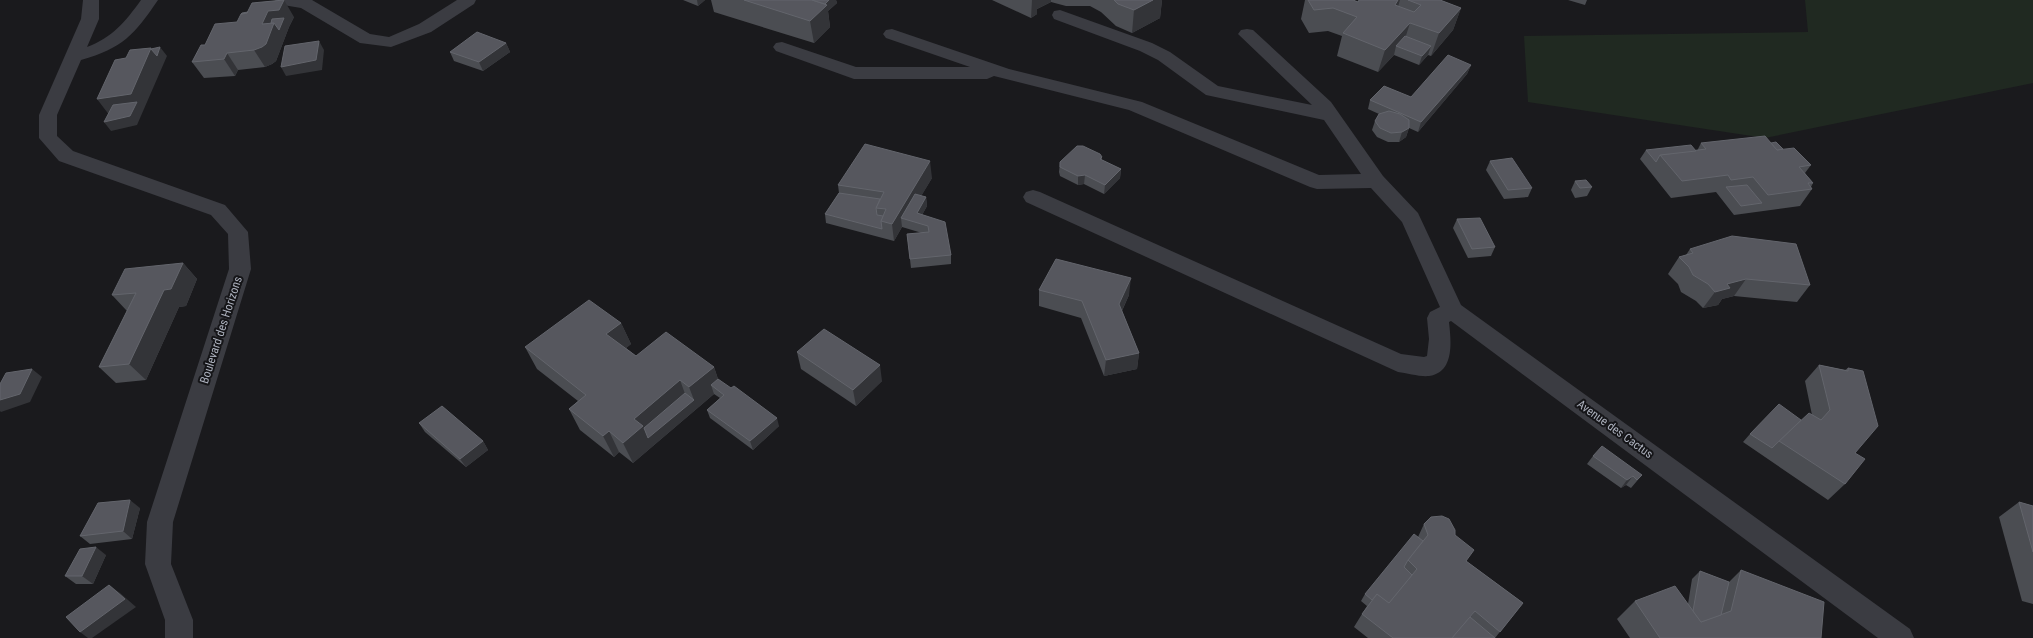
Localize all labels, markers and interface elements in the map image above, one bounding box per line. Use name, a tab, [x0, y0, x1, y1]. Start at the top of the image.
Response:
street label: Boulevard des Horizons	[197, 275, 245, 385]
street label: Avenue des Cactus	[1574, 397, 1656, 461]

